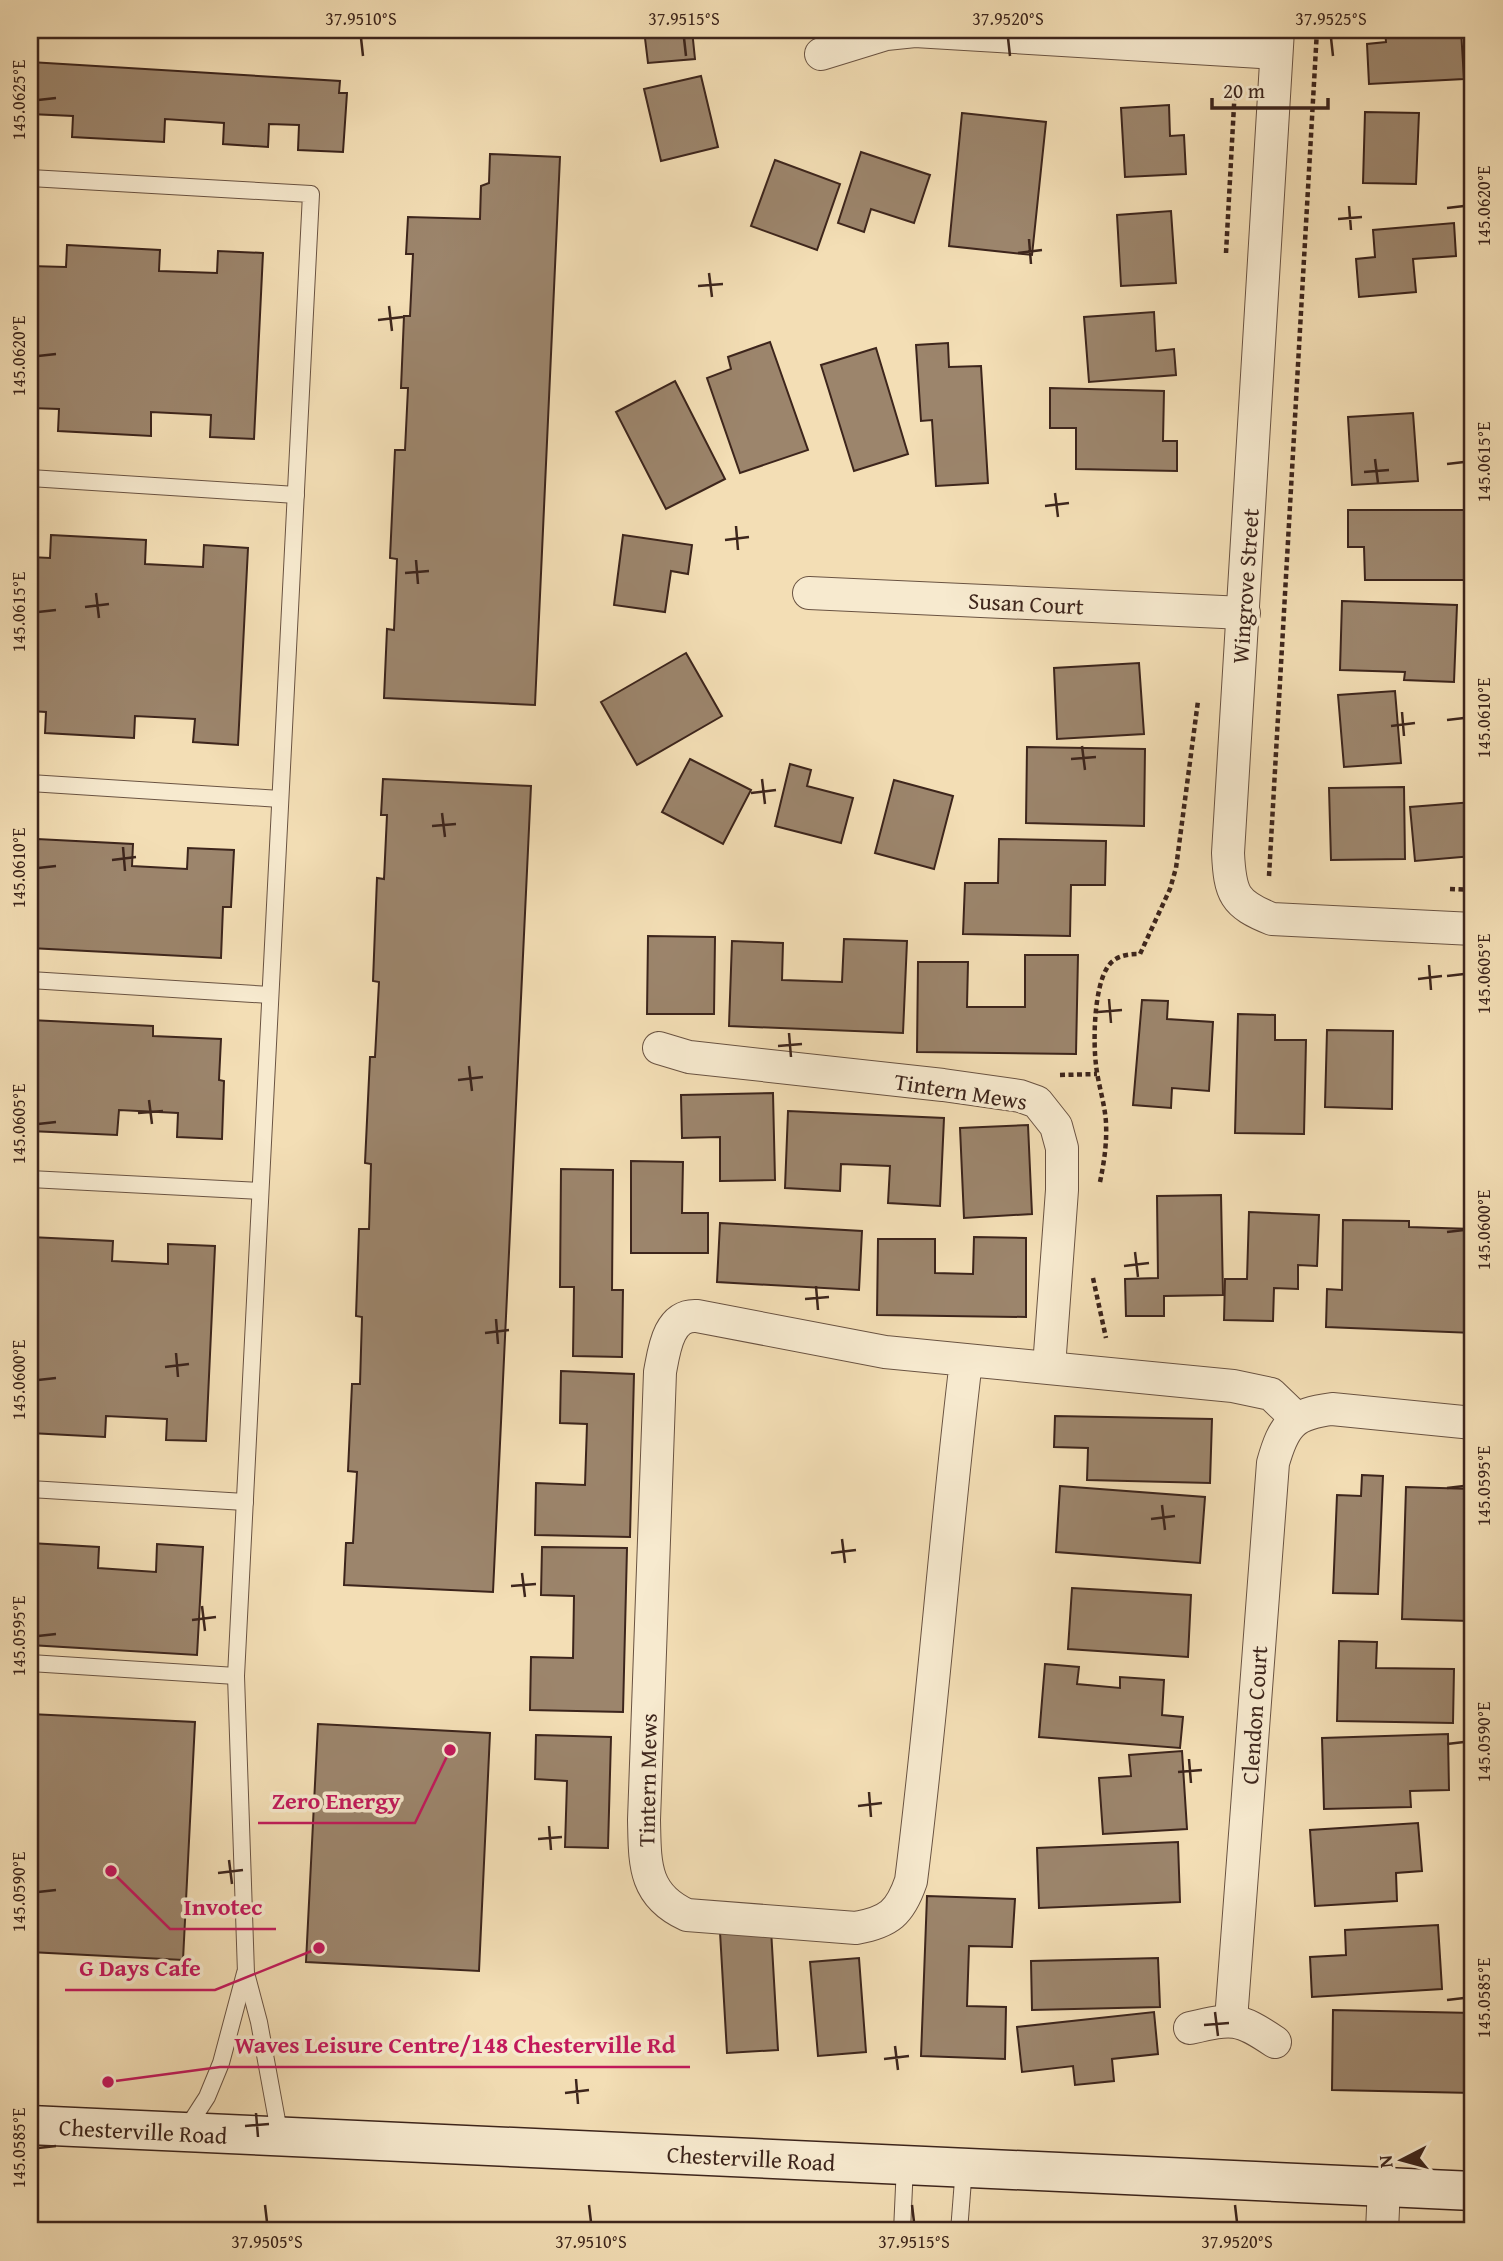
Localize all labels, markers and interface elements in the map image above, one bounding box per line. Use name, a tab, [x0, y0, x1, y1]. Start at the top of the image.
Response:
text: 37.9510°S	[325, 5, 397, 32]
text: 37.9515°S	[648, 5, 720, 32]
text: 37.9520°S	[972, 5, 1044, 32]
text: 37.9525°S	[1295, 5, 1367, 32]
text: 145.0625°E	[5, 60, 32, 140]
scale bar	[1212, 66, 1328, 110]
text: 20 m	[1223, 75, 1265, 106]
text: 145.0620°E	[1470, 166, 1497, 246]
text: 145.0620°E	[5, 316, 32, 396]
text: 145.0615°E	[1470, 422, 1497, 502]
street label: Wingrove Street	[1223, 507, 1267, 665]
text: 145.0615°E	[5, 572, 32, 652]
street label: Susan Court	[967, 583, 1085, 623]
text: 145.0610°E	[1470, 678, 1497, 758]
text: 145.0610°E	[5, 828, 32, 908]
text: 145.0605°E	[1470, 934, 1497, 1014]
street label: Tintern Mews	[892, 1064, 1030, 1118]
text: 145.0605°E	[5, 1084, 32, 1164]
text: 145.0600°E	[1470, 1190, 1497, 1270]
text: 145.0600°E	[5, 1340, 32, 1420]
text: 145.0595°E	[1470, 1446, 1497, 1526]
text: 145.0595°E	[5, 1596, 32, 1676]
street label: Clendon Court	[1233, 1645, 1275, 1785]
text: 145.0590°E	[1470, 1702, 1497, 1782]
street label: Tintern Mews	[629, 1713, 665, 1847]
callout: Zero Energy	[258, 1778, 415, 1823]
text: Zero Energy	[272, 1783, 401, 1818]
text: 145.0590°E	[5, 1852, 32, 1932]
callout: Invotec	[170, 1884, 276, 1929]
text: Invotec	[184, 1889, 262, 1924]
callout: G Days Cafe	[65, 1945, 215, 1990]
text: G Days Cafe	[79, 1950, 201, 1985]
text: 145.0585°E	[1470, 1958, 1497, 2038]
callout: Waves Leisure Centre/148 Chesterville Rd	[220, 2022, 690, 2067]
text: Waves Leisure Centre/148 Chesterville Rd	[234, 2027, 676, 2062]
text: 145.0585°E	[5, 2108, 32, 2188]
street label: Chesterville Road	[58, 2110, 229, 2152]
north arrow	[1366, 2124, 1436, 2194]
street label: Chesterville Road	[666, 2137, 837, 2179]
text: N	[1370, 2154, 1400, 2170]
text: 37.9505°S	[231, 2228, 303, 2255]
text: 37.9510°S	[555, 2228, 627, 2255]
text: 37.9515°S	[878, 2228, 950, 2255]
text: 37.9520°S	[1201, 2228, 1273, 2255]

